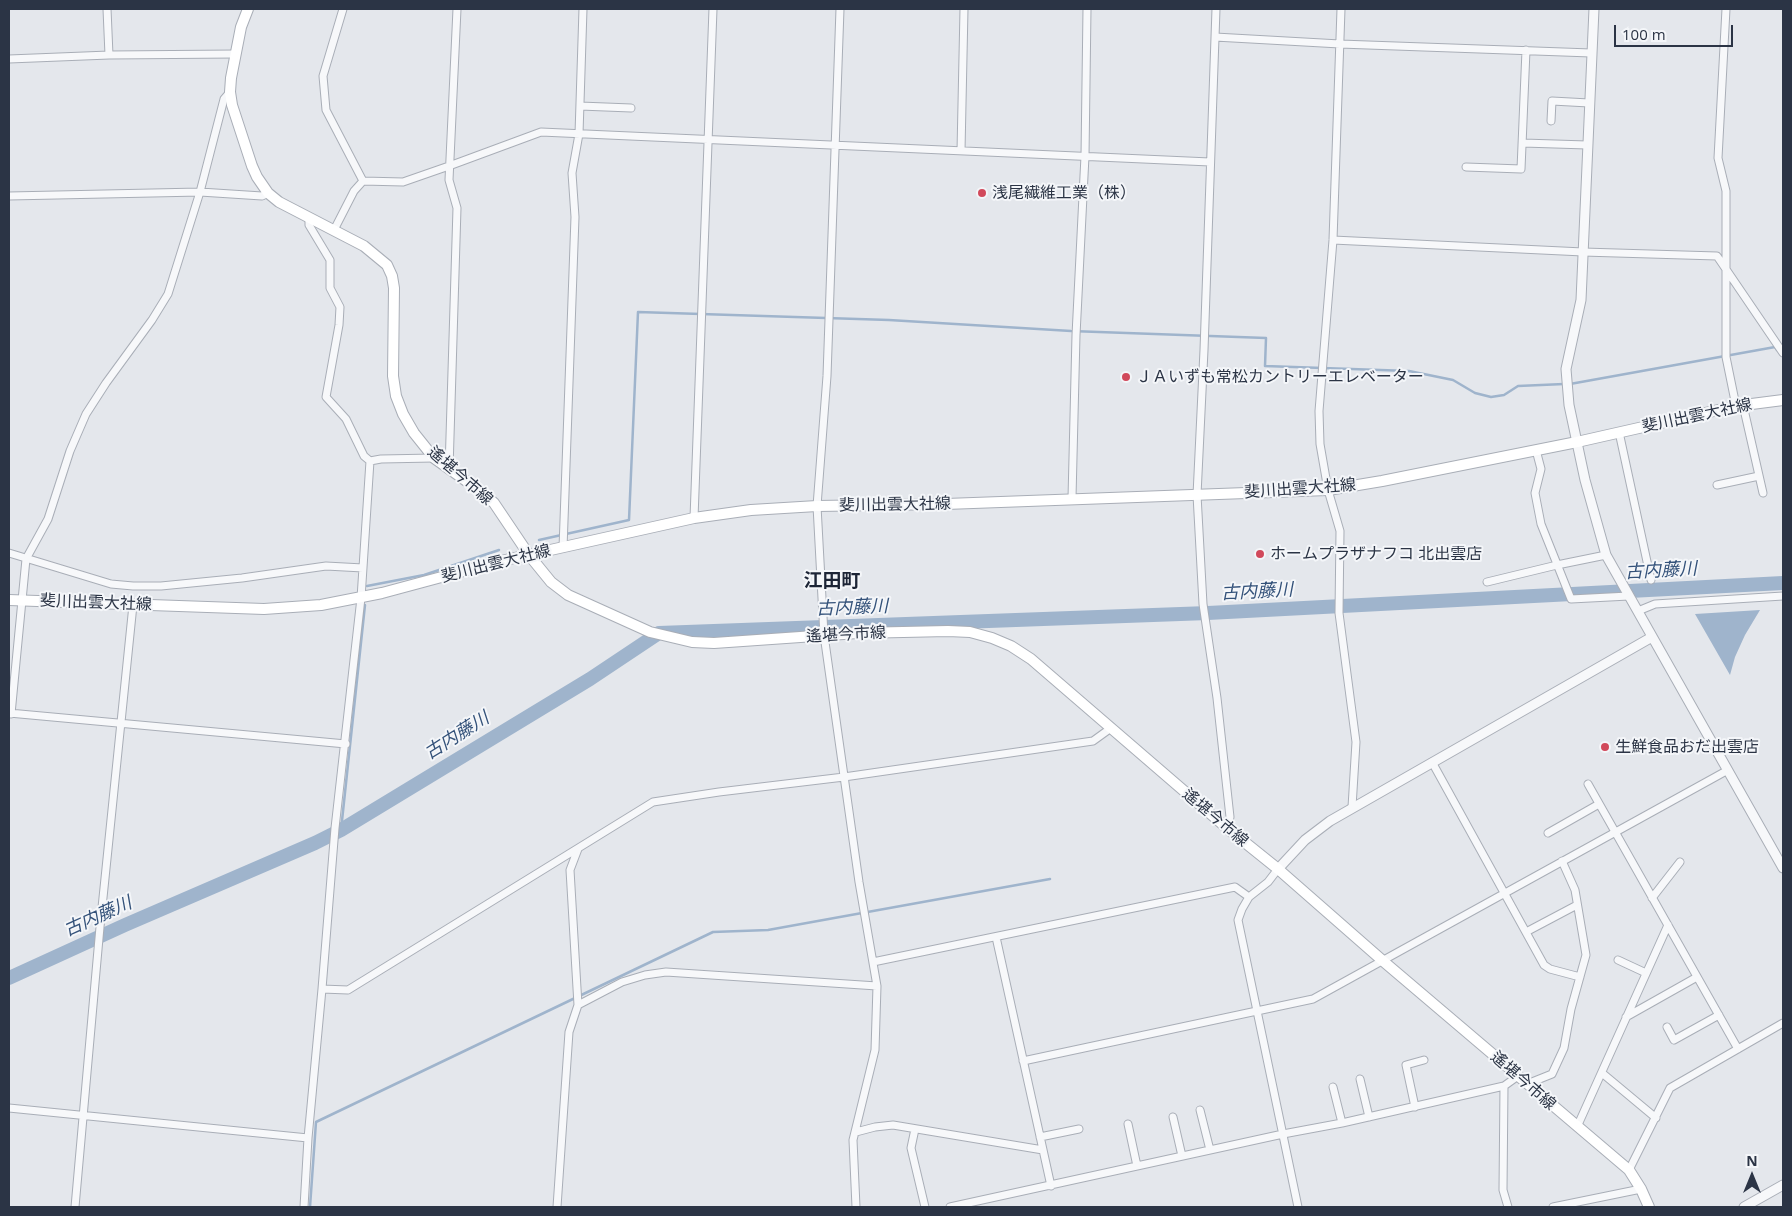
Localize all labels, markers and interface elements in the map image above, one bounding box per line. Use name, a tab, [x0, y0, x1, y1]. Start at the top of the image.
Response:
scale bar	[1617, 15, 1736, 47]
text: 100 m	[1622, 24, 1666, 44]
place label: 浅尾繊維工業（株）	[992, 183, 1136, 203]
marker: 浅尾繊維工業（株）	[976, 187, 988, 199]
place label: ＪＡいずも常松カントリーエレベーター	[1136, 367, 1424, 387]
marker: ＪＡいずも常松カントリーエレベーター	[1120, 371, 1132, 383]
street label: 斐川出雲大社線	[1640, 395, 1754, 437]
street label: 遙堪今市線	[424, 443, 496, 509]
street label: 斐川出雲大社線	[1243, 476, 1357, 502]
street label: 斐川出雲大社線	[839, 494, 951, 516]
street label: 斐川出雲大社線	[439, 541, 553, 587]
place label: ホームプラザナフコ 北出雲店	[1270, 544, 1482, 564]
marker: ホームプラザナフコ 北出雲店	[1254, 548, 1266, 560]
water label: 古内藤川	[1624, 558, 1698, 584]
district label: 江田町	[804, 571, 860, 593]
water label: 古内藤川	[1220, 579, 1294, 605]
street label: 斐川出雲大社線	[40, 591, 152, 615]
water label: 古内藤川	[816, 596, 888, 620]
street label: 遙堪今市線	[806, 623, 886, 647]
water label: 古内藤川	[421, 708, 493, 764]
place label: 生鮮食品おだ出雲店	[1615, 737, 1759, 757]
marker: 生鮮食品おだ出雲店	[1599, 741, 1611, 753]
street label: 遙堪今市線	[1178, 785, 1252, 851]
water label: 古内藤川	[61, 892, 135, 942]
street label: 遙堪今市線	[1487, 1048, 1559, 1114]
north arrow	[1727, 1151, 1777, 1201]
text: N	[1746, 1151, 1758, 1170]

